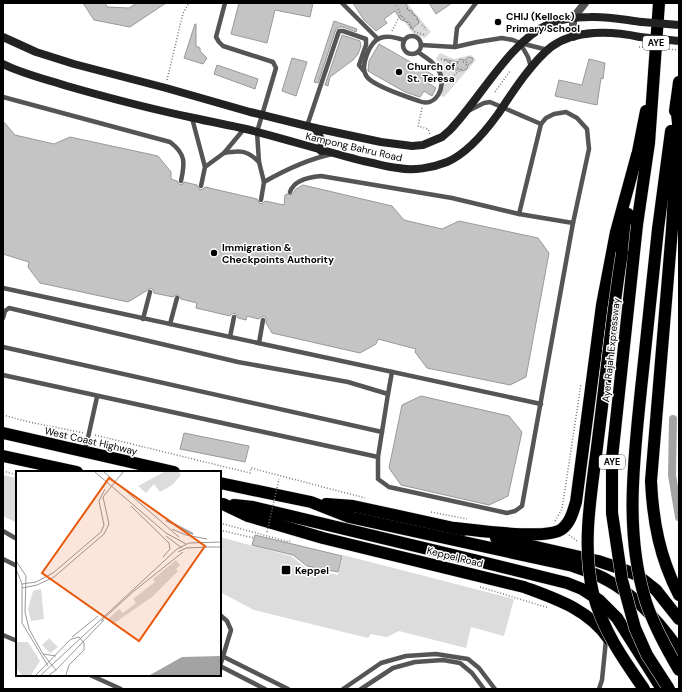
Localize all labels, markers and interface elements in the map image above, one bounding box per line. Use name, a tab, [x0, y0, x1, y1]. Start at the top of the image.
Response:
place label: CHIJ (Kellock) Primary School	[506, 10, 580, 35]
marker: CHIJ (Kellock) Primary School	[493, 17, 503, 27]
road number: AYE	[643, 36, 669, 50]
place label: Church of St. Teresa	[407, 60, 455, 85]
marker: Church of St. Teresa	[394, 67, 404, 77]
street label: Kampong Bahru Road	[304, 130, 404, 164]
place label: Immigration & Checkpoints Authority	[222, 241, 334, 266]
marker: Immigration & Checkpoints Authority	[209, 248, 219, 258]
street label: Ayer Rajah Expressway	[599, 297, 623, 403]
street label: West Coast Highway	[43, 424, 139, 458]
road number: AYE	[599, 455, 625, 469]
inset map	[16, 471, 221, 676]
street label: Keppel Road	[426, 544, 484, 570]
marker: Keppel	[280, 564, 292, 576]
place label: Keppel	[295, 564, 329, 577]

